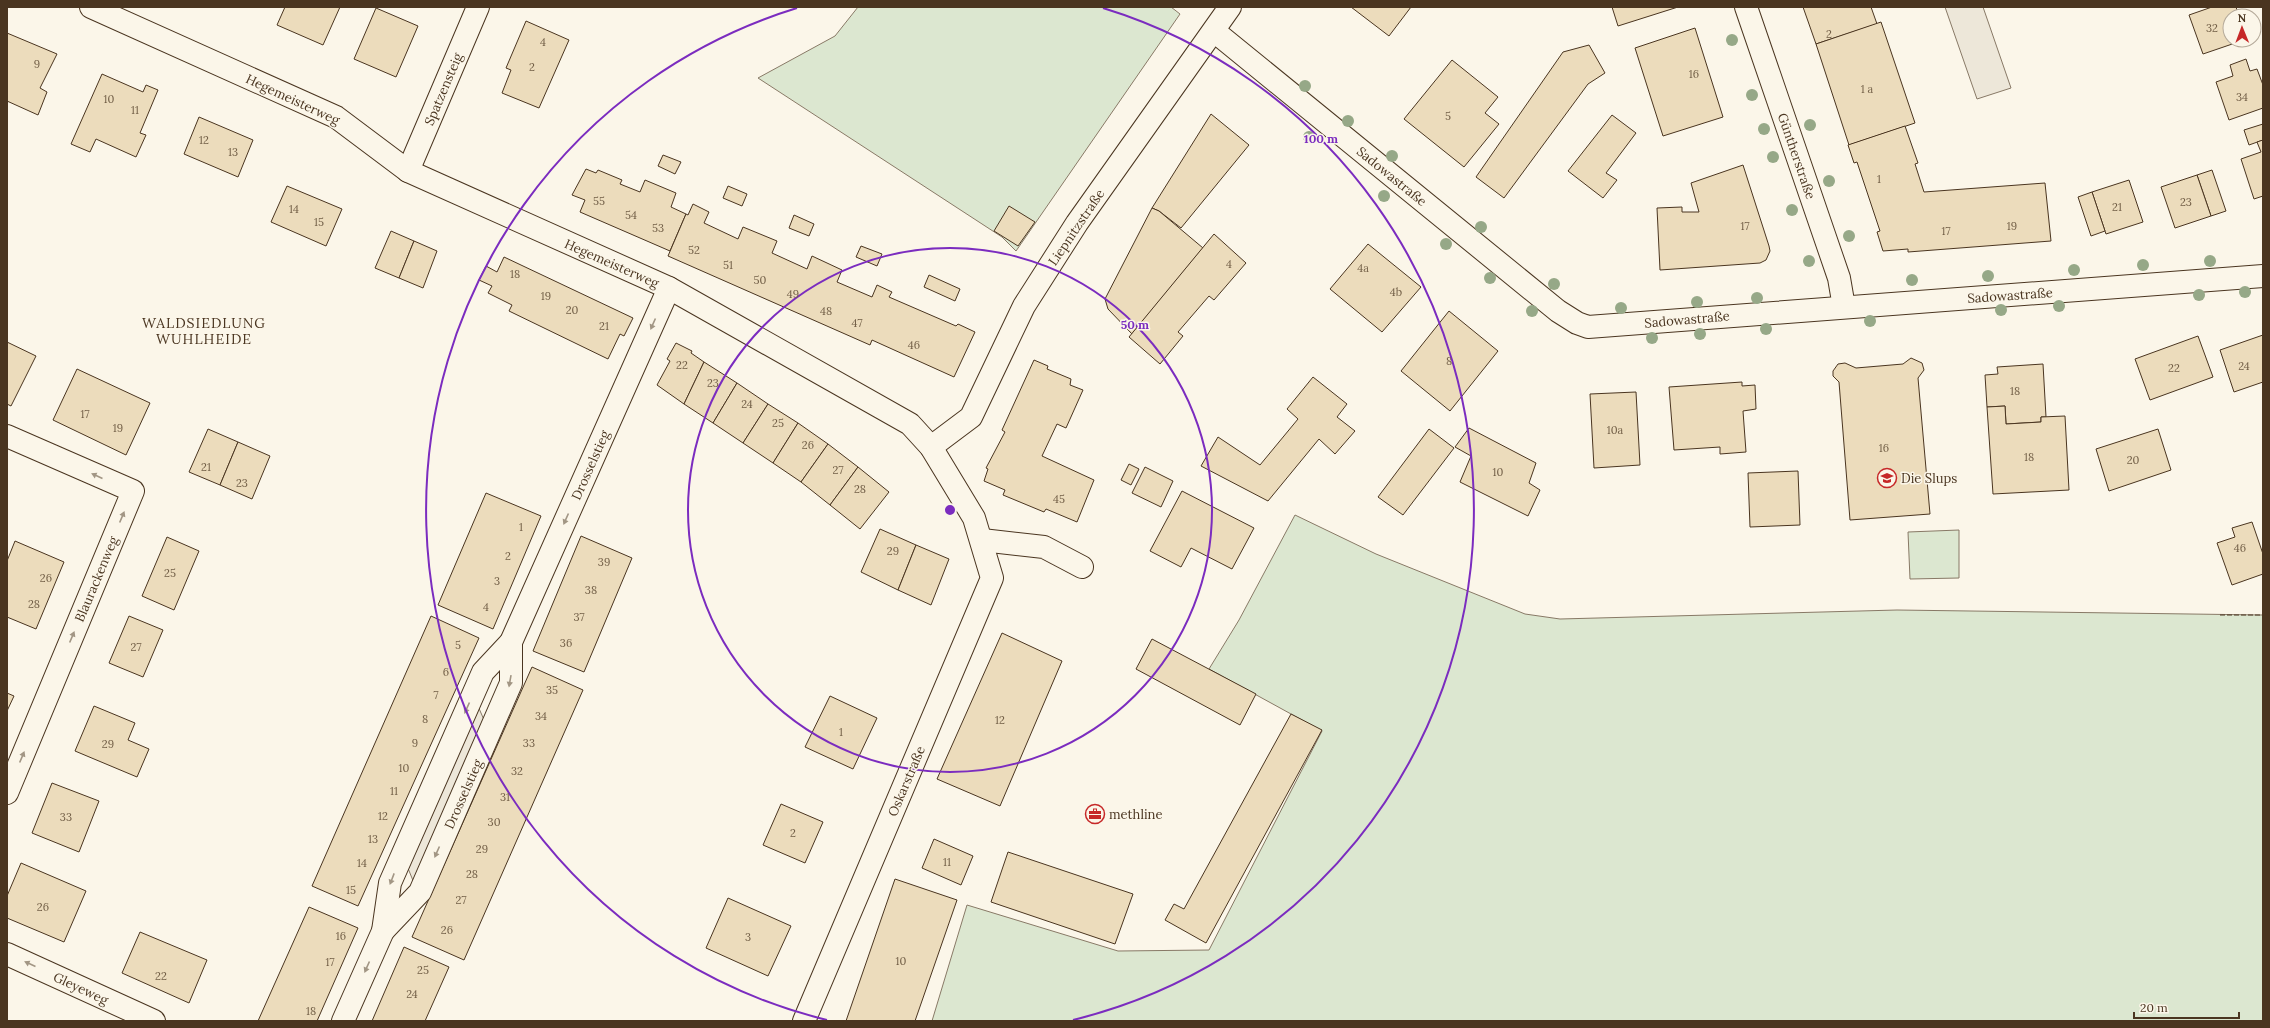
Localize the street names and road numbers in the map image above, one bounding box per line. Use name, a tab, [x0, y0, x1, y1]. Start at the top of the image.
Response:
street label: Spatzensteig	[421, 50, 467, 128]
street label: Hegemeisterweg	[243, 70, 343, 129]
street label: Güntherstraße	[1774, 111, 1819, 202]
street label: Sadowastraße	[1353, 143, 1430, 210]
street label: Liepnitzstraße	[1045, 186, 1108, 269]
street label: Hegemeisterweg	[562, 235, 662, 292]
street label: Sadowastraße	[1967, 284, 2053, 307]
street label: Sadowastraße	[1644, 307, 1730, 332]
street label: Drosselstieg	[568, 427, 614, 503]
street label: Blaurackenweg	[71, 533, 122, 624]
street label: Oskarstraße	[884, 743, 929, 819]
street label: Drosselstieg	[441, 756, 487, 832]
street label: Gleyeweg	[51, 968, 112, 1009]

